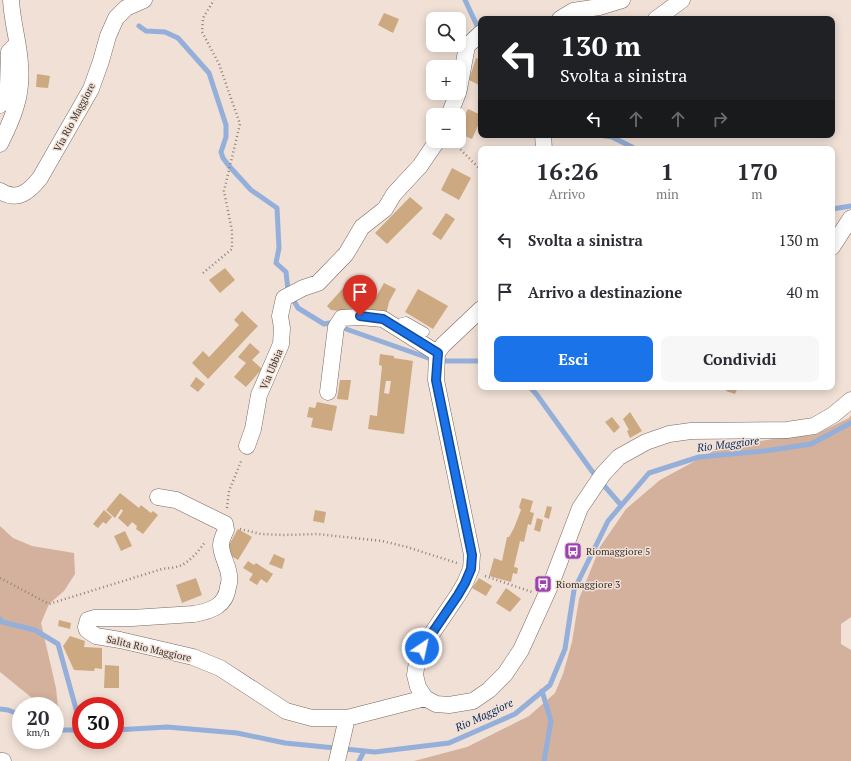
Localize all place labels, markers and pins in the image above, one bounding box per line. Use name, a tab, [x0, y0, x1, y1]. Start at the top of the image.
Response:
pin	[343, 275, 377, 316]
bus stop icon: Riomaggiore 5	[563, 541, 583, 561]
place label: Riomaggiore 5	[586, 545, 650, 558]
bus stop icon: Riomaggiore 3	[533, 574, 553, 594]
place label: Riomaggiore 3	[556, 578, 620, 591]

